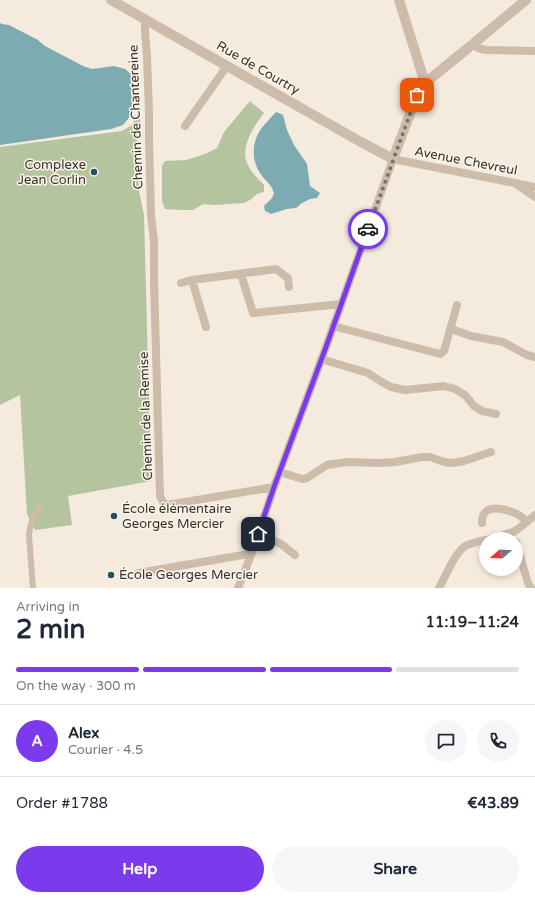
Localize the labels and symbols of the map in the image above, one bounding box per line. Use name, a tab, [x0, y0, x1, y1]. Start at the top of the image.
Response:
street label: Rue de Courtry	[214, 38, 302, 98]
street label: Chemin de Chantereine	[125, 44, 147, 190]
pin	[400, 78, 434, 112]
street label: Avenue Chevreul	[413, 143, 519, 179]
place label: Complexe Jean Corlin	[18, 157, 86, 188]
marker: Complexe Jean Corlin	[89, 167, 99, 177]
courier	[348, 209, 388, 249]
street label: Chemin de la Remise	[136, 351, 156, 481]
place label: École élémentaire Georges Mercier	[122, 501, 232, 532]
marker: École élémentaire Georges Mercier	[109, 511, 119, 521]
pin	[241, 517, 275, 551]
north arrow	[479, 532, 523, 576]
place label: École Georges Mercier	[119, 567, 258, 583]
marker: École Georges Mercier	[106, 570, 116, 580]

